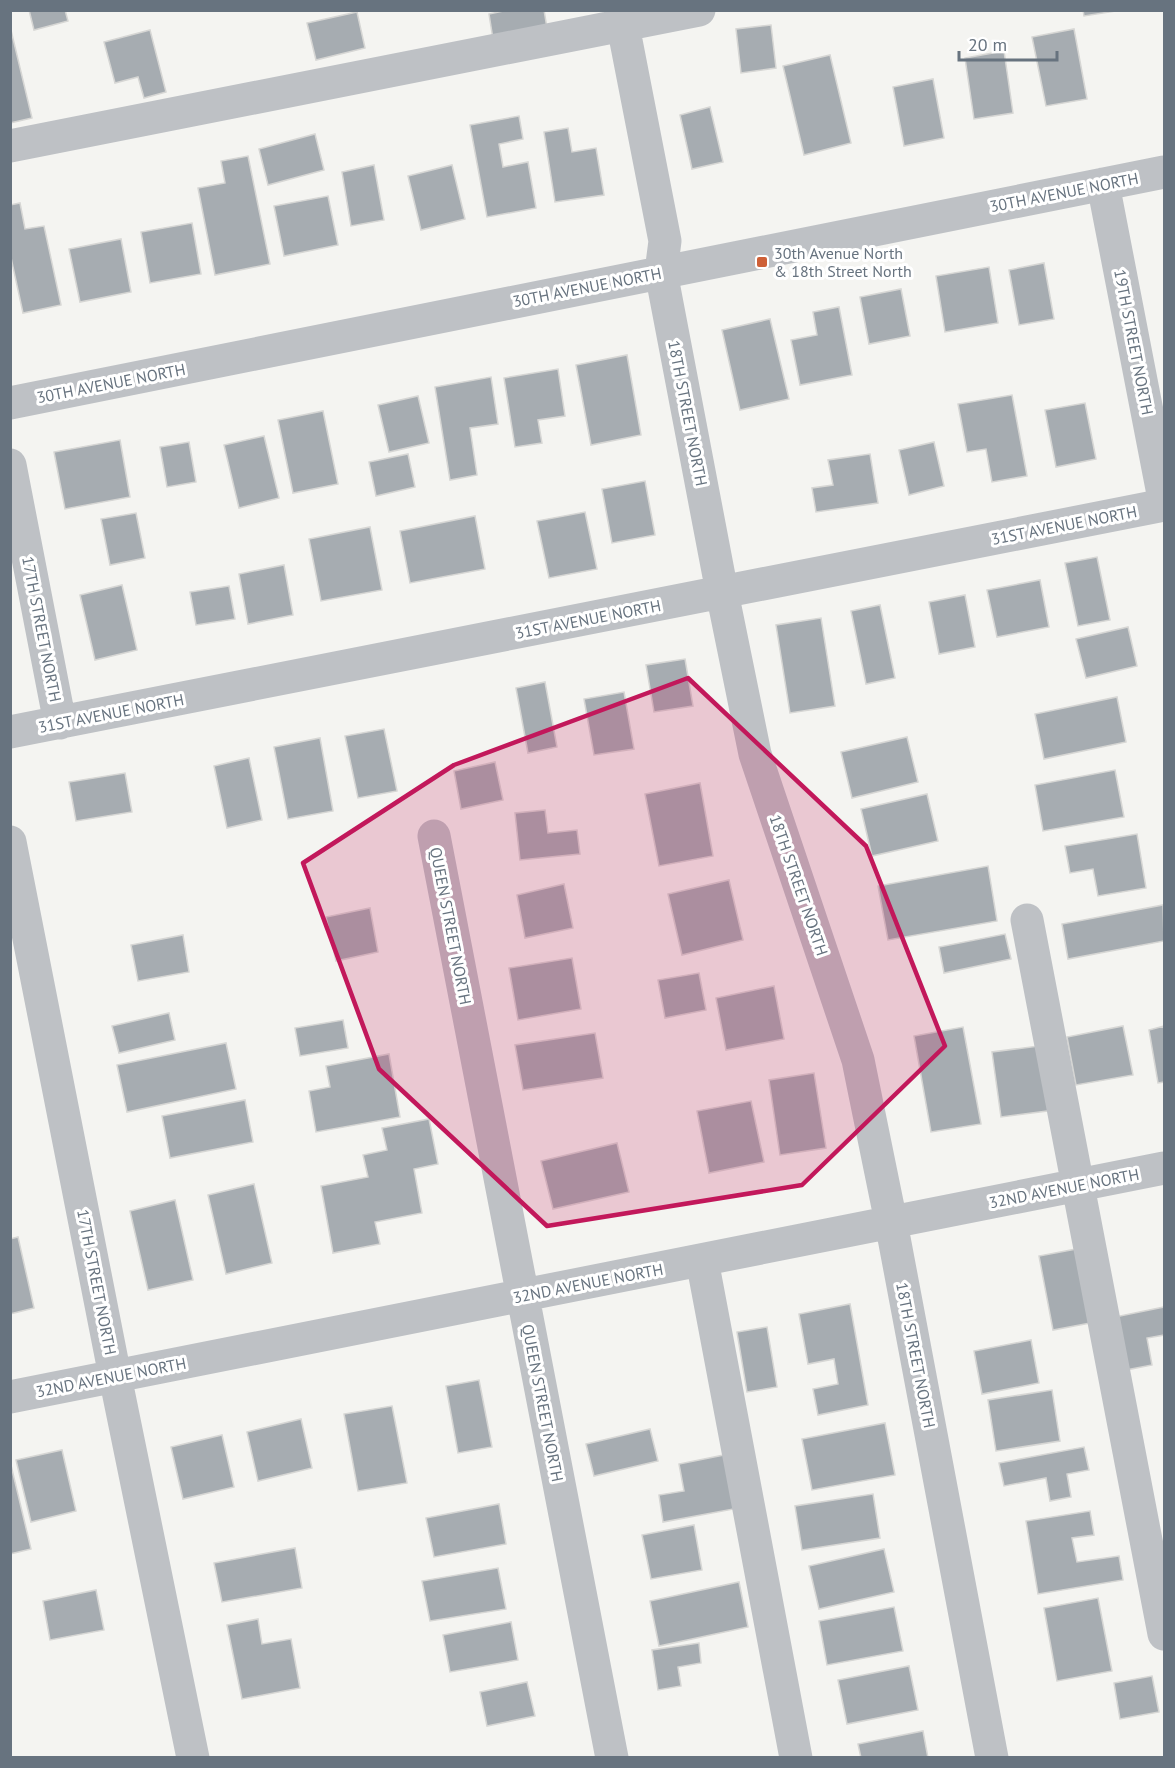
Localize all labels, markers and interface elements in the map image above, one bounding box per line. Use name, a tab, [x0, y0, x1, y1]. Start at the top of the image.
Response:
scale bar	[959, 24, 1056, 62]
text: 20 m	[968, 33, 1007, 56]
street label: 30TH AVENUE NORTH	[988, 168, 1140, 216]
place label: 30th Avenue North & 18th Street North	[774, 243, 912, 281]
marker: 30th Avenue North & 18th Street North	[755, 255, 769, 269]
street label: 30TH AVENUE NORTH	[511, 263, 663, 311]
street label: 19TH STREET NORTH	[1110, 268, 1158, 416]
street label: 18TH STREET NORTH	[664, 339, 712, 487]
street label: 30TH AVENUE NORTH	[35, 359, 187, 407]
street label: 31ST AVENUE NORTH	[989, 501, 1139, 549]
street label: 17TH STREET NORTH	[18, 555, 66, 703]
street label: 31ST AVENUE NORTH	[513, 595, 663, 643]
street label: 31ST AVENUE NORTH	[36, 689, 186, 737]
street label: 18TH STREET NORTH	[765, 812, 833, 958]
street label: QUEEN STREET NORTH	[426, 846, 476, 1006]
street label: 32ND AVENUE NORTH	[987, 1164, 1141, 1212]
street label: 17TH STREET NORTH	[73, 1208, 121, 1356]
street label: 32ND AVENUE NORTH	[511, 1259, 665, 1307]
street label: 18TH STREET NORTH	[892, 1281, 940, 1429]
street label: QUEEN STREET NORTH	[518, 1323, 568, 1483]
street label: 32ND AVENUE NORTH	[34, 1353, 188, 1401]

